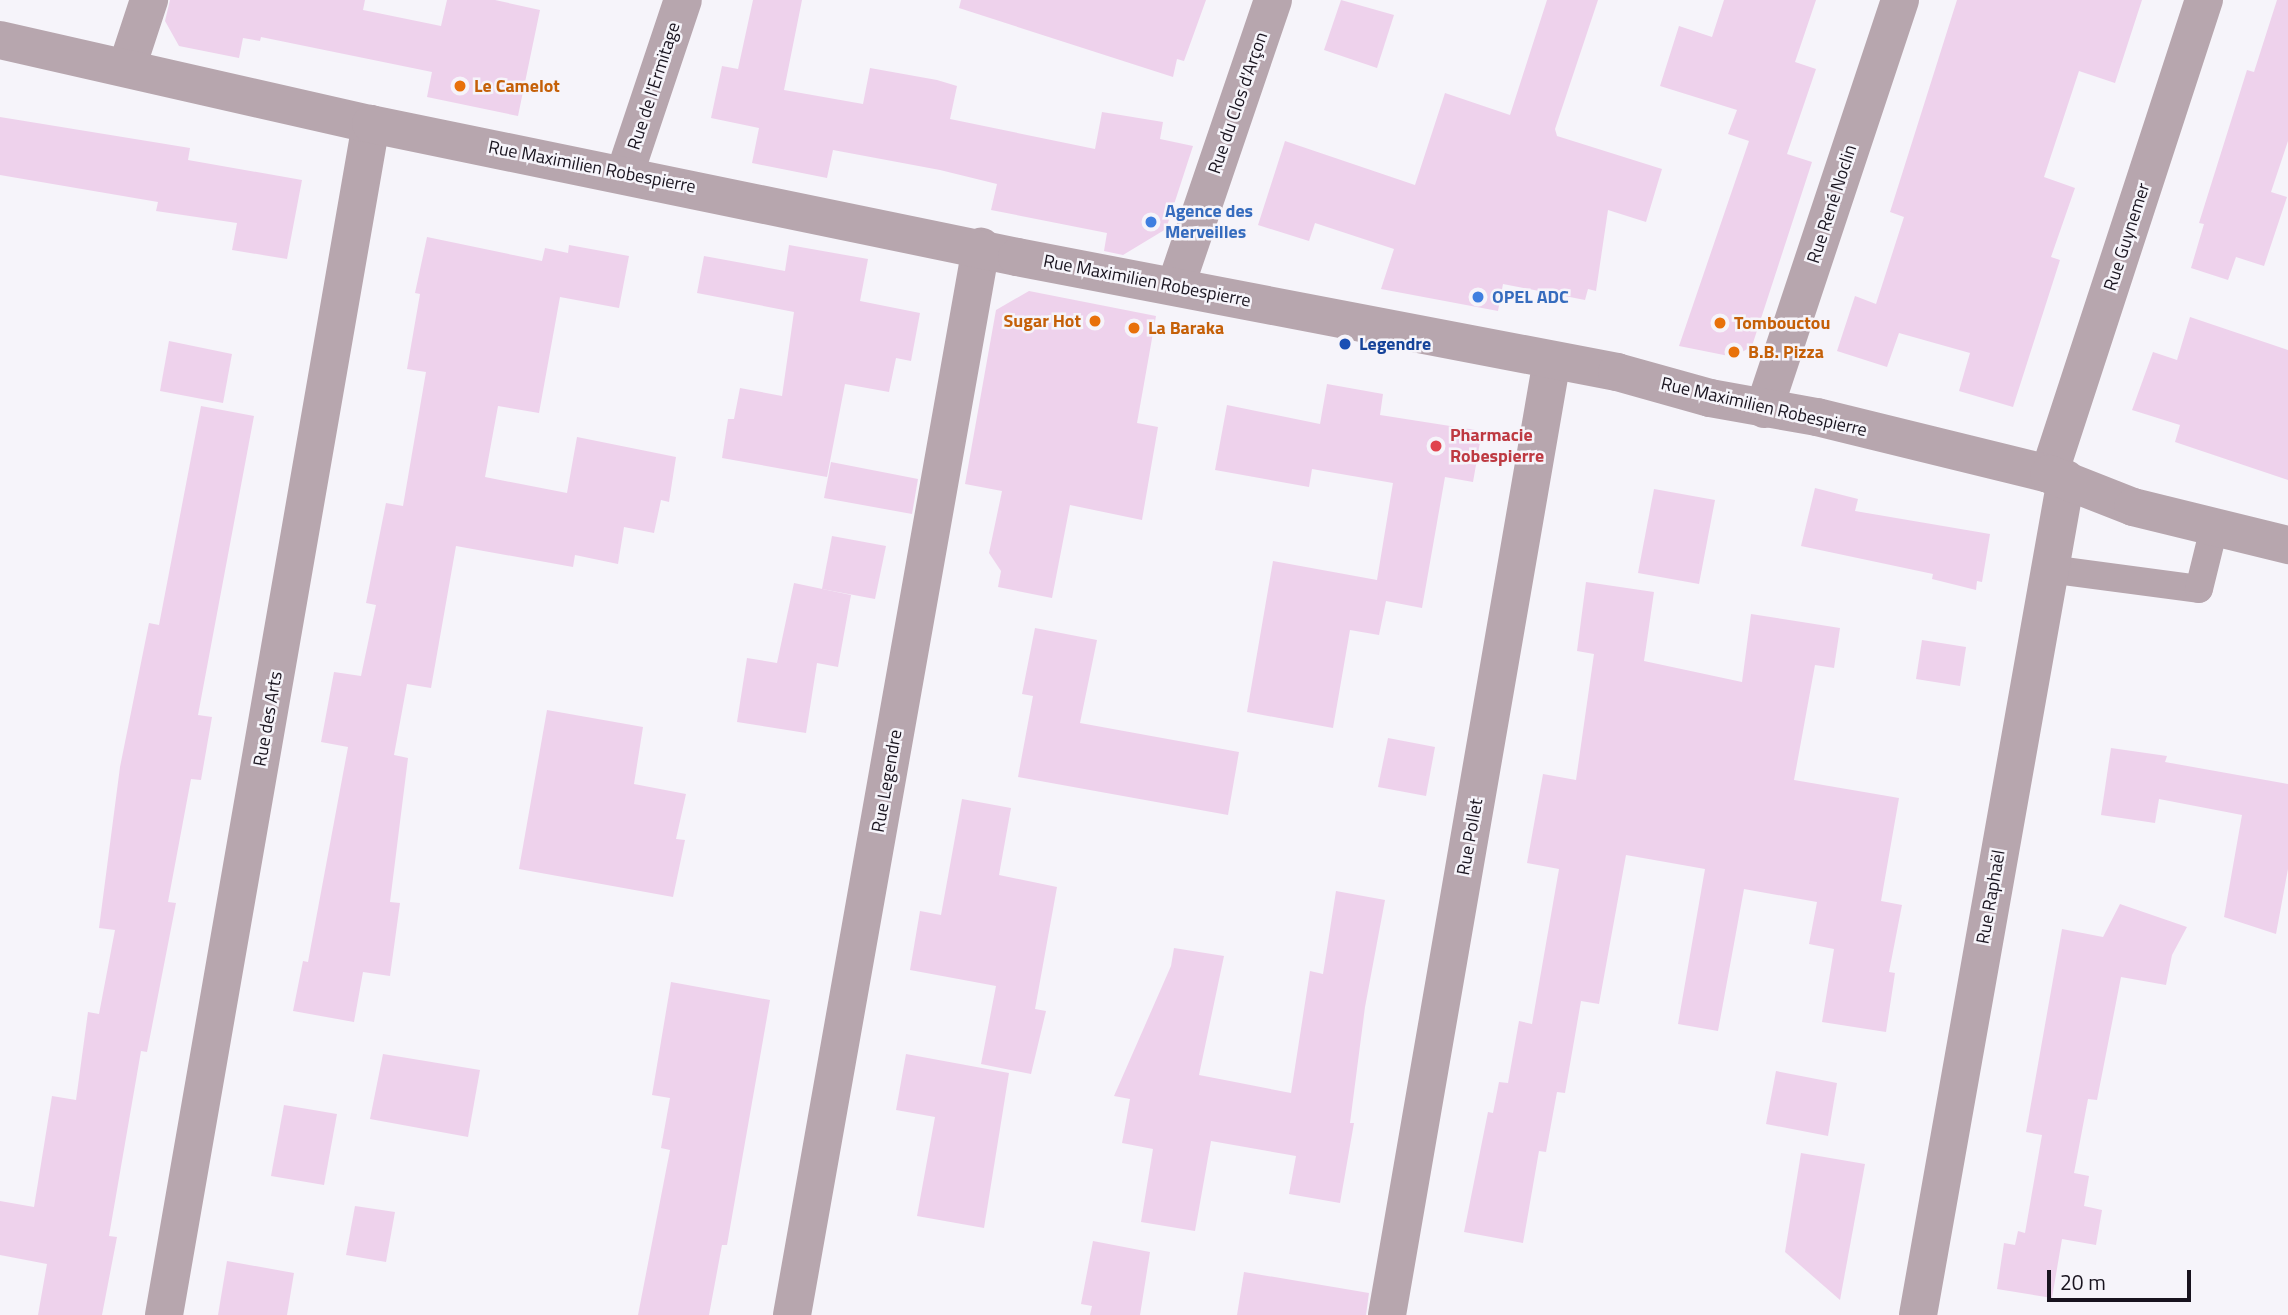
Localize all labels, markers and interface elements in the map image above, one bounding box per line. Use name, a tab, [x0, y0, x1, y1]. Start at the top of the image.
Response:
street label: Rue de l'Ermitage	[623, 19, 685, 153]
street label: Rue du Clos d'Arçon	[1204, 29, 1272, 177]
place label: Le Camelot	[474, 75, 560, 97]
marker: Le Camelot	[452, 78, 468, 94]
street label: Rue Maximilien Robespierre	[486, 136, 698, 198]
street label: Rue René Noclin	[1803, 142, 1861, 266]
street label: Rue Guynemer	[2099, 180, 2155, 294]
place label: Agence des Merveilles	[1165, 201, 1253, 244]
marker: Agence des Merveilles	[1143, 214, 1159, 230]
street label: Rue Maximilien Robespierre	[1041, 250, 1253, 312]
place label: OPEL ADC	[1492, 286, 1569, 308]
marker: OPEL ADC	[1470, 289, 1486, 305]
place label: Sugar Hot	[1004, 310, 1081, 332]
place label: Tombouctou	[1734, 312, 1830, 334]
marker: Sugar Hot	[1087, 313, 1103, 329]
marker: Tombouctou	[1712, 315, 1728, 331]
place label: La Baraka	[1148, 317, 1224, 339]
marker: La Baraka	[1126, 320, 1142, 336]
place label: Legendre	[1359, 333, 1431, 355]
marker: Legendre	[1337, 336, 1353, 352]
place label: B.B. Pizza	[1748, 341, 1824, 363]
marker: B.B. Pizza	[1726, 344, 1742, 360]
street label: Rue Maximilien Robespierre	[1659, 373, 1869, 441]
place label: Pharmacie Robespierre	[1450, 425, 1544, 467]
marker: Pharmacie Robespierre	[1428, 438, 1444, 454]
street label: Rue des Arts	[249, 670, 287, 768]
street label: Rue Legendre	[867, 728, 907, 834]
street label: Rue Pollet	[1453, 797, 1487, 877]
street label: Rue Raphaël	[1972, 848, 2010, 946]
scale bar	[2050, 1256, 2194, 1300]
text: 20 m	[2060, 1266, 2106, 1298]

